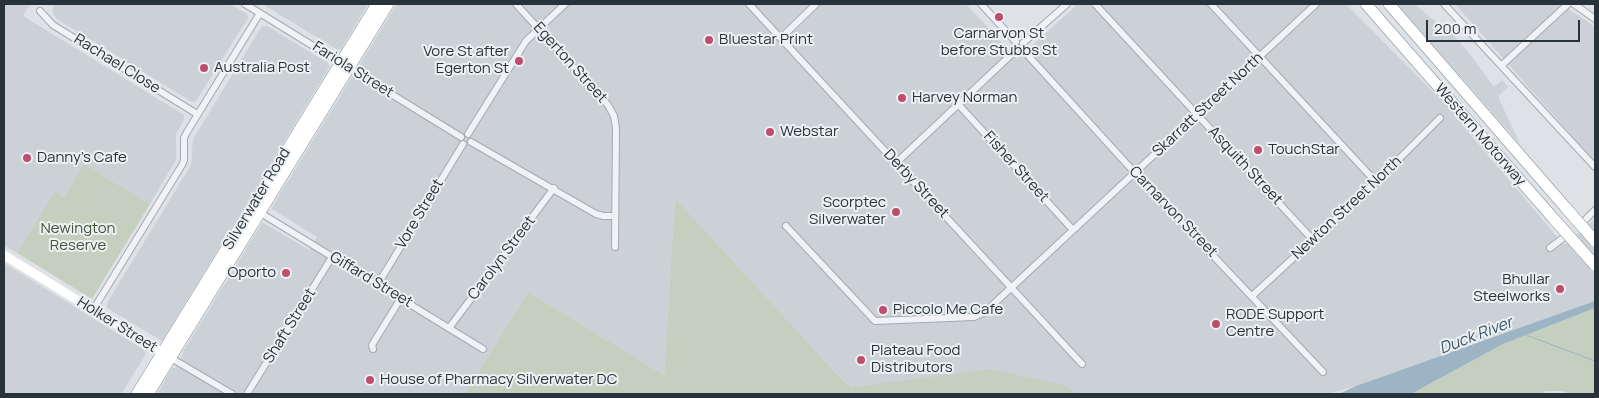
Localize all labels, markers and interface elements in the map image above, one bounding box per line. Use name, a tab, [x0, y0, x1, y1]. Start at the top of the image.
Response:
scale bar	[1429, 10, 1583, 42]
marker: Carnarvon St before Stubbs St	[993, 11, 1005, 23]
text: 200 m	[1434, 18, 1477, 39]
street label: Egerton Street	[529, 19, 611, 107]
place label: Carnarvon St before Stubbs St	[941, 25, 1057, 60]
street label: Rachael Close	[71, 30, 163, 98]
place label: Bluestar Print	[719, 31, 813, 49]
marker: Bluestar Print	[703, 34, 715, 46]
street label: Fariola Street	[309, 38, 397, 102]
place label: Vore St after Egerton St	[423, 43, 509, 78]
street label: Skarratt Street North	[1149, 49, 1267, 161]
marker: Vore St after Egerton St	[513, 55, 525, 67]
place label: Australia Post	[214, 59, 310, 77]
marker: Australia Post	[198, 62, 210, 74]
street label: Western Motorway	[1431, 80, 1529, 190]
place label: Harvey Norman	[912, 89, 1017, 107]
marker: Harvey Norman	[896, 92, 908, 104]
place label: Webstar	[780, 123, 838, 141]
street label: Asquith Street	[1204, 123, 1286, 209]
marker: Webstar	[764, 126, 776, 138]
street label: Fisher Street	[980, 128, 1052, 206]
place label: TouchStar	[1268, 141, 1340, 159]
marker: TouchStar	[1252, 144, 1264, 156]
street label: Silverwater Road	[220, 145, 294, 253]
street label: Derby Street	[880, 146, 952, 222]
place label: Danny’s Cafe	[37, 149, 127, 167]
marker: Danny’s Cafe	[21, 152, 33, 164]
street label: Newton Street North	[1288, 153, 1406, 263]
street label: Carnarvon Street	[1125, 163, 1221, 261]
street label: Vore Street	[392, 176, 448, 252]
place label: Scorptec Silverwater	[809, 194, 886, 229]
marker: Scorptec Silverwater	[890, 206, 902, 218]
street label: Carolyn Street	[465, 212, 539, 304]
park label: Newington Reserve	[40, 220, 116, 255]
street label: Giffard Street	[326, 248, 416, 312]
place label: Oporto	[227, 264, 276, 282]
marker: Oporto	[280, 267, 292, 279]
place label: Bhullar Steelworks	[1473, 271, 1550, 306]
marker: Bhullar Steelworks	[1554, 283, 1566, 295]
street label: Shaft Street	[260, 285, 320, 367]
street label: Holker Street	[74, 293, 160, 357]
place label: Piccolo Me Cafe	[893, 301, 1003, 319]
marker: Piccolo Me Cafe	[877, 304, 889, 316]
place label: RODE Support Centre	[1226, 306, 1324, 341]
water label: Duck River	[1437, 313, 1515, 359]
marker: RODE Support Centre	[1210, 318, 1222, 330]
place label: Plateau Food Distributors	[871, 342, 960, 377]
marker: Plateau Food Distributors	[855, 354, 867, 366]
place label: House of Pharmacy Silverwater DC	[380, 371, 617, 389]
marker: House of Pharmacy Silverwater DC	[364, 374, 376, 386]

